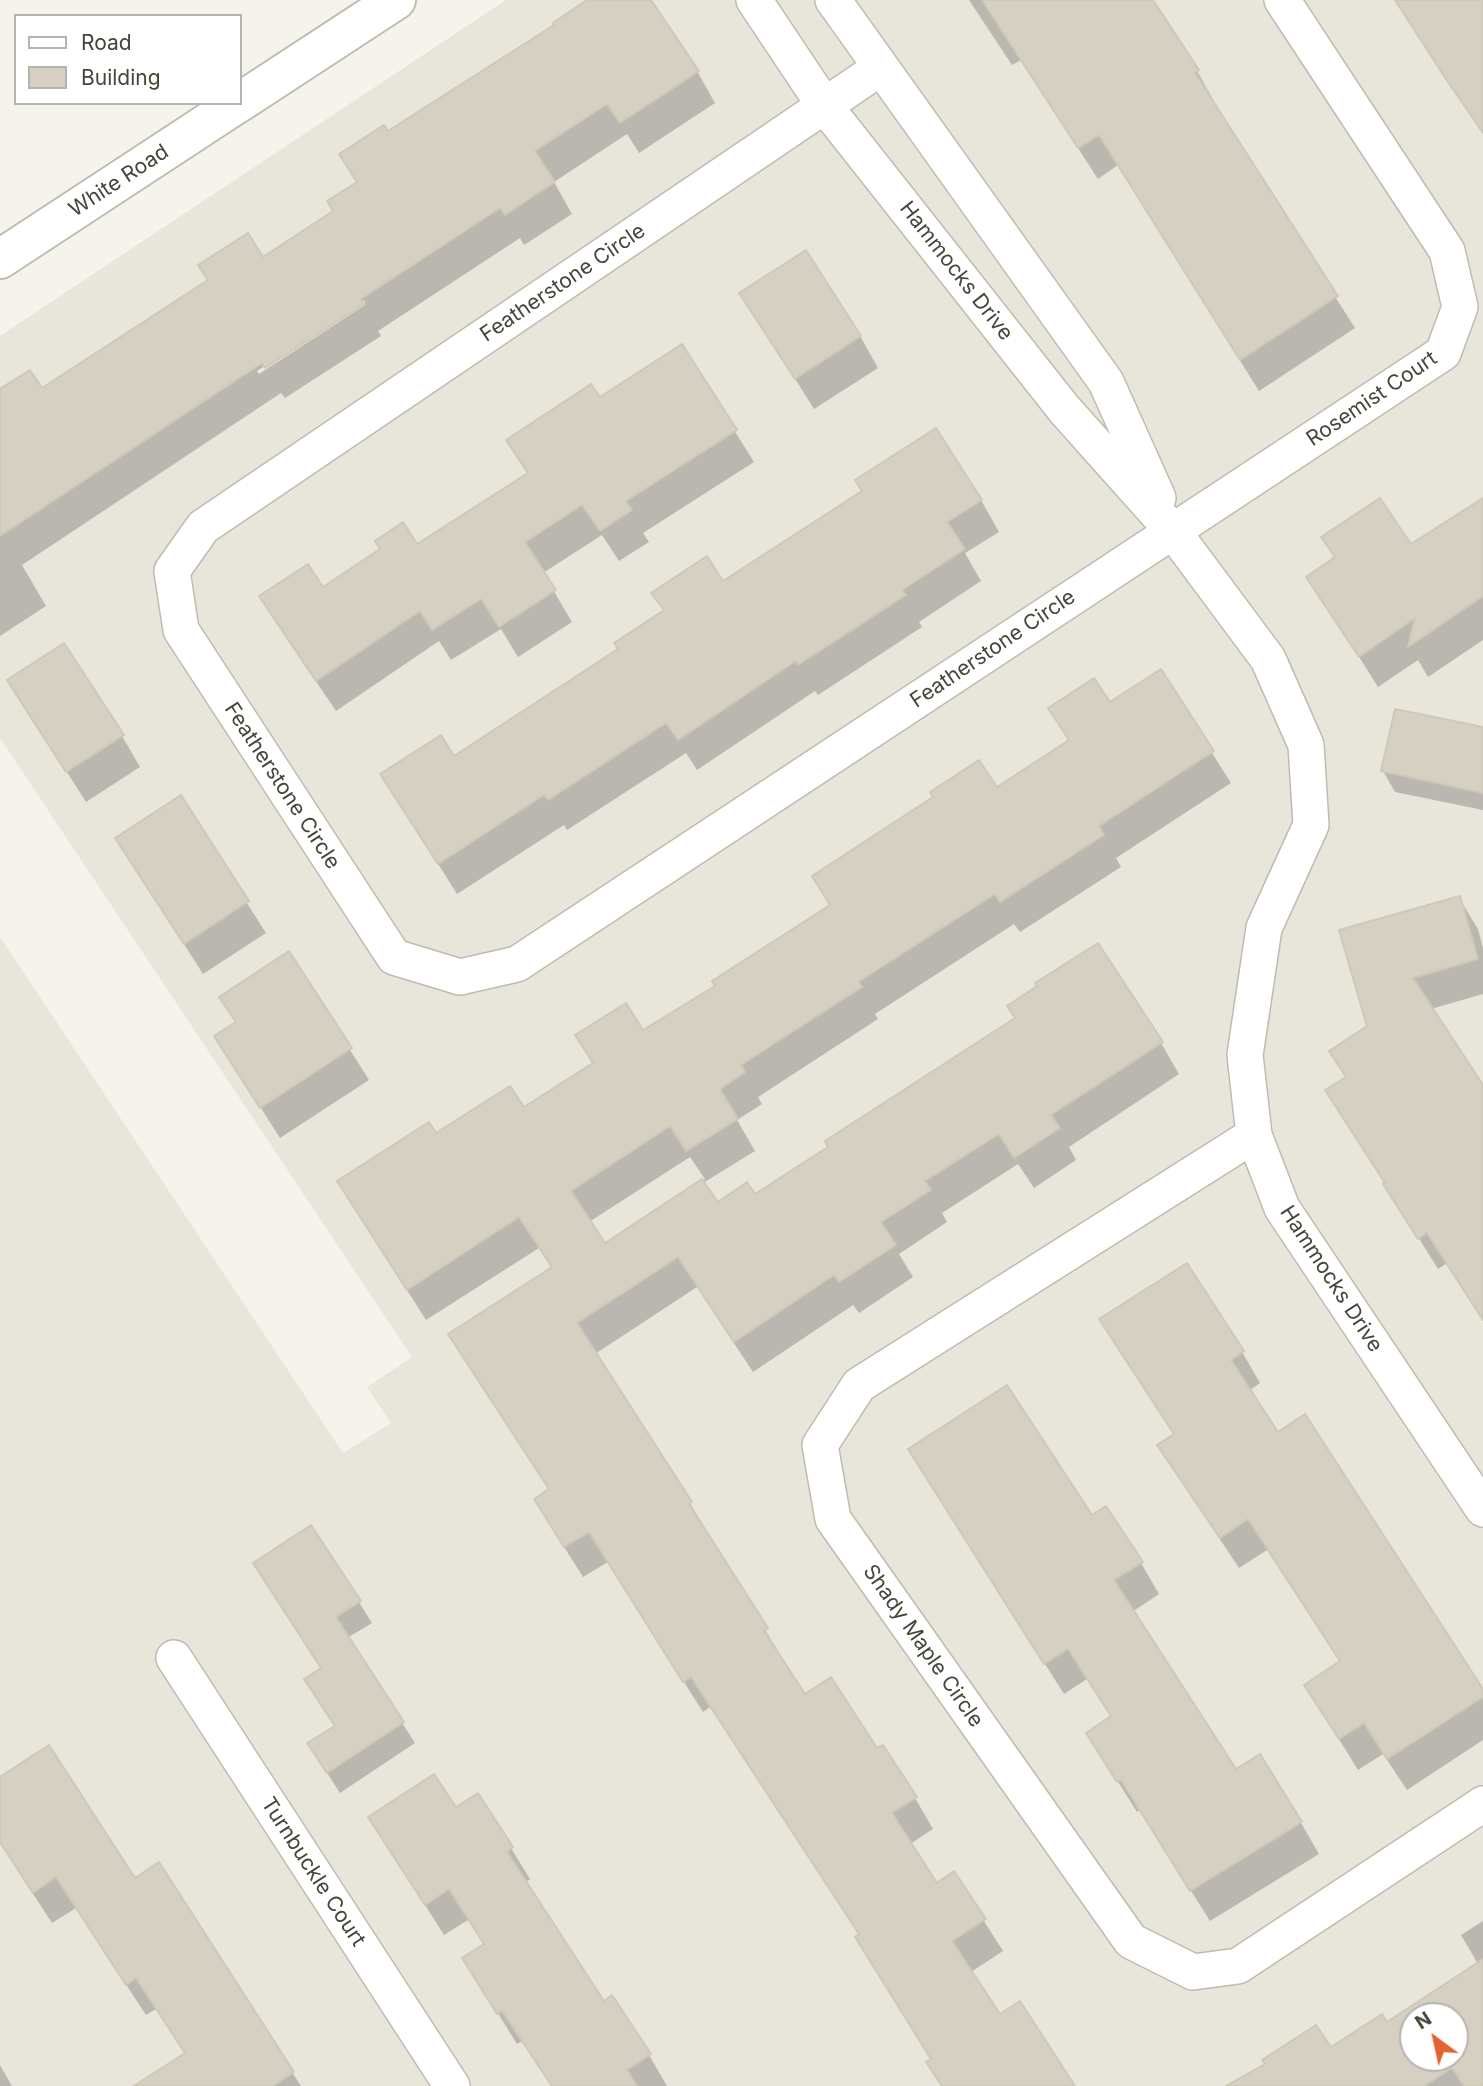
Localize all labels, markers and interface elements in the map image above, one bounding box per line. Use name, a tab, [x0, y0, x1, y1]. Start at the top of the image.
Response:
legend	[14, 14, 242, 105]
text: Road	[81, 30, 132, 55]
text: Building	[81, 65, 161, 90]
street label: White Road	[64, 139, 174, 223]
street label: Hammocks Drive	[894, 196, 1018, 346]
street label: Featherstone Circle	[476, 218, 650, 348]
street label: Rosemist Court	[1302, 346, 1442, 452]
street label: Featherstone Circle	[906, 584, 1080, 714]
street label: Featherstone Circle	[219, 698, 345, 874]
street label: Hammocks Drive	[1274, 1201, 1388, 1357]
street label: Shady Maple Circle	[857, 1560, 989, 1732]
street label: Turnbuckle Court	[255, 1793, 371, 1951]
north arrow	[1399, 2002, 1469, 2072]
text: N	[1411, 2007, 1436, 2034]

